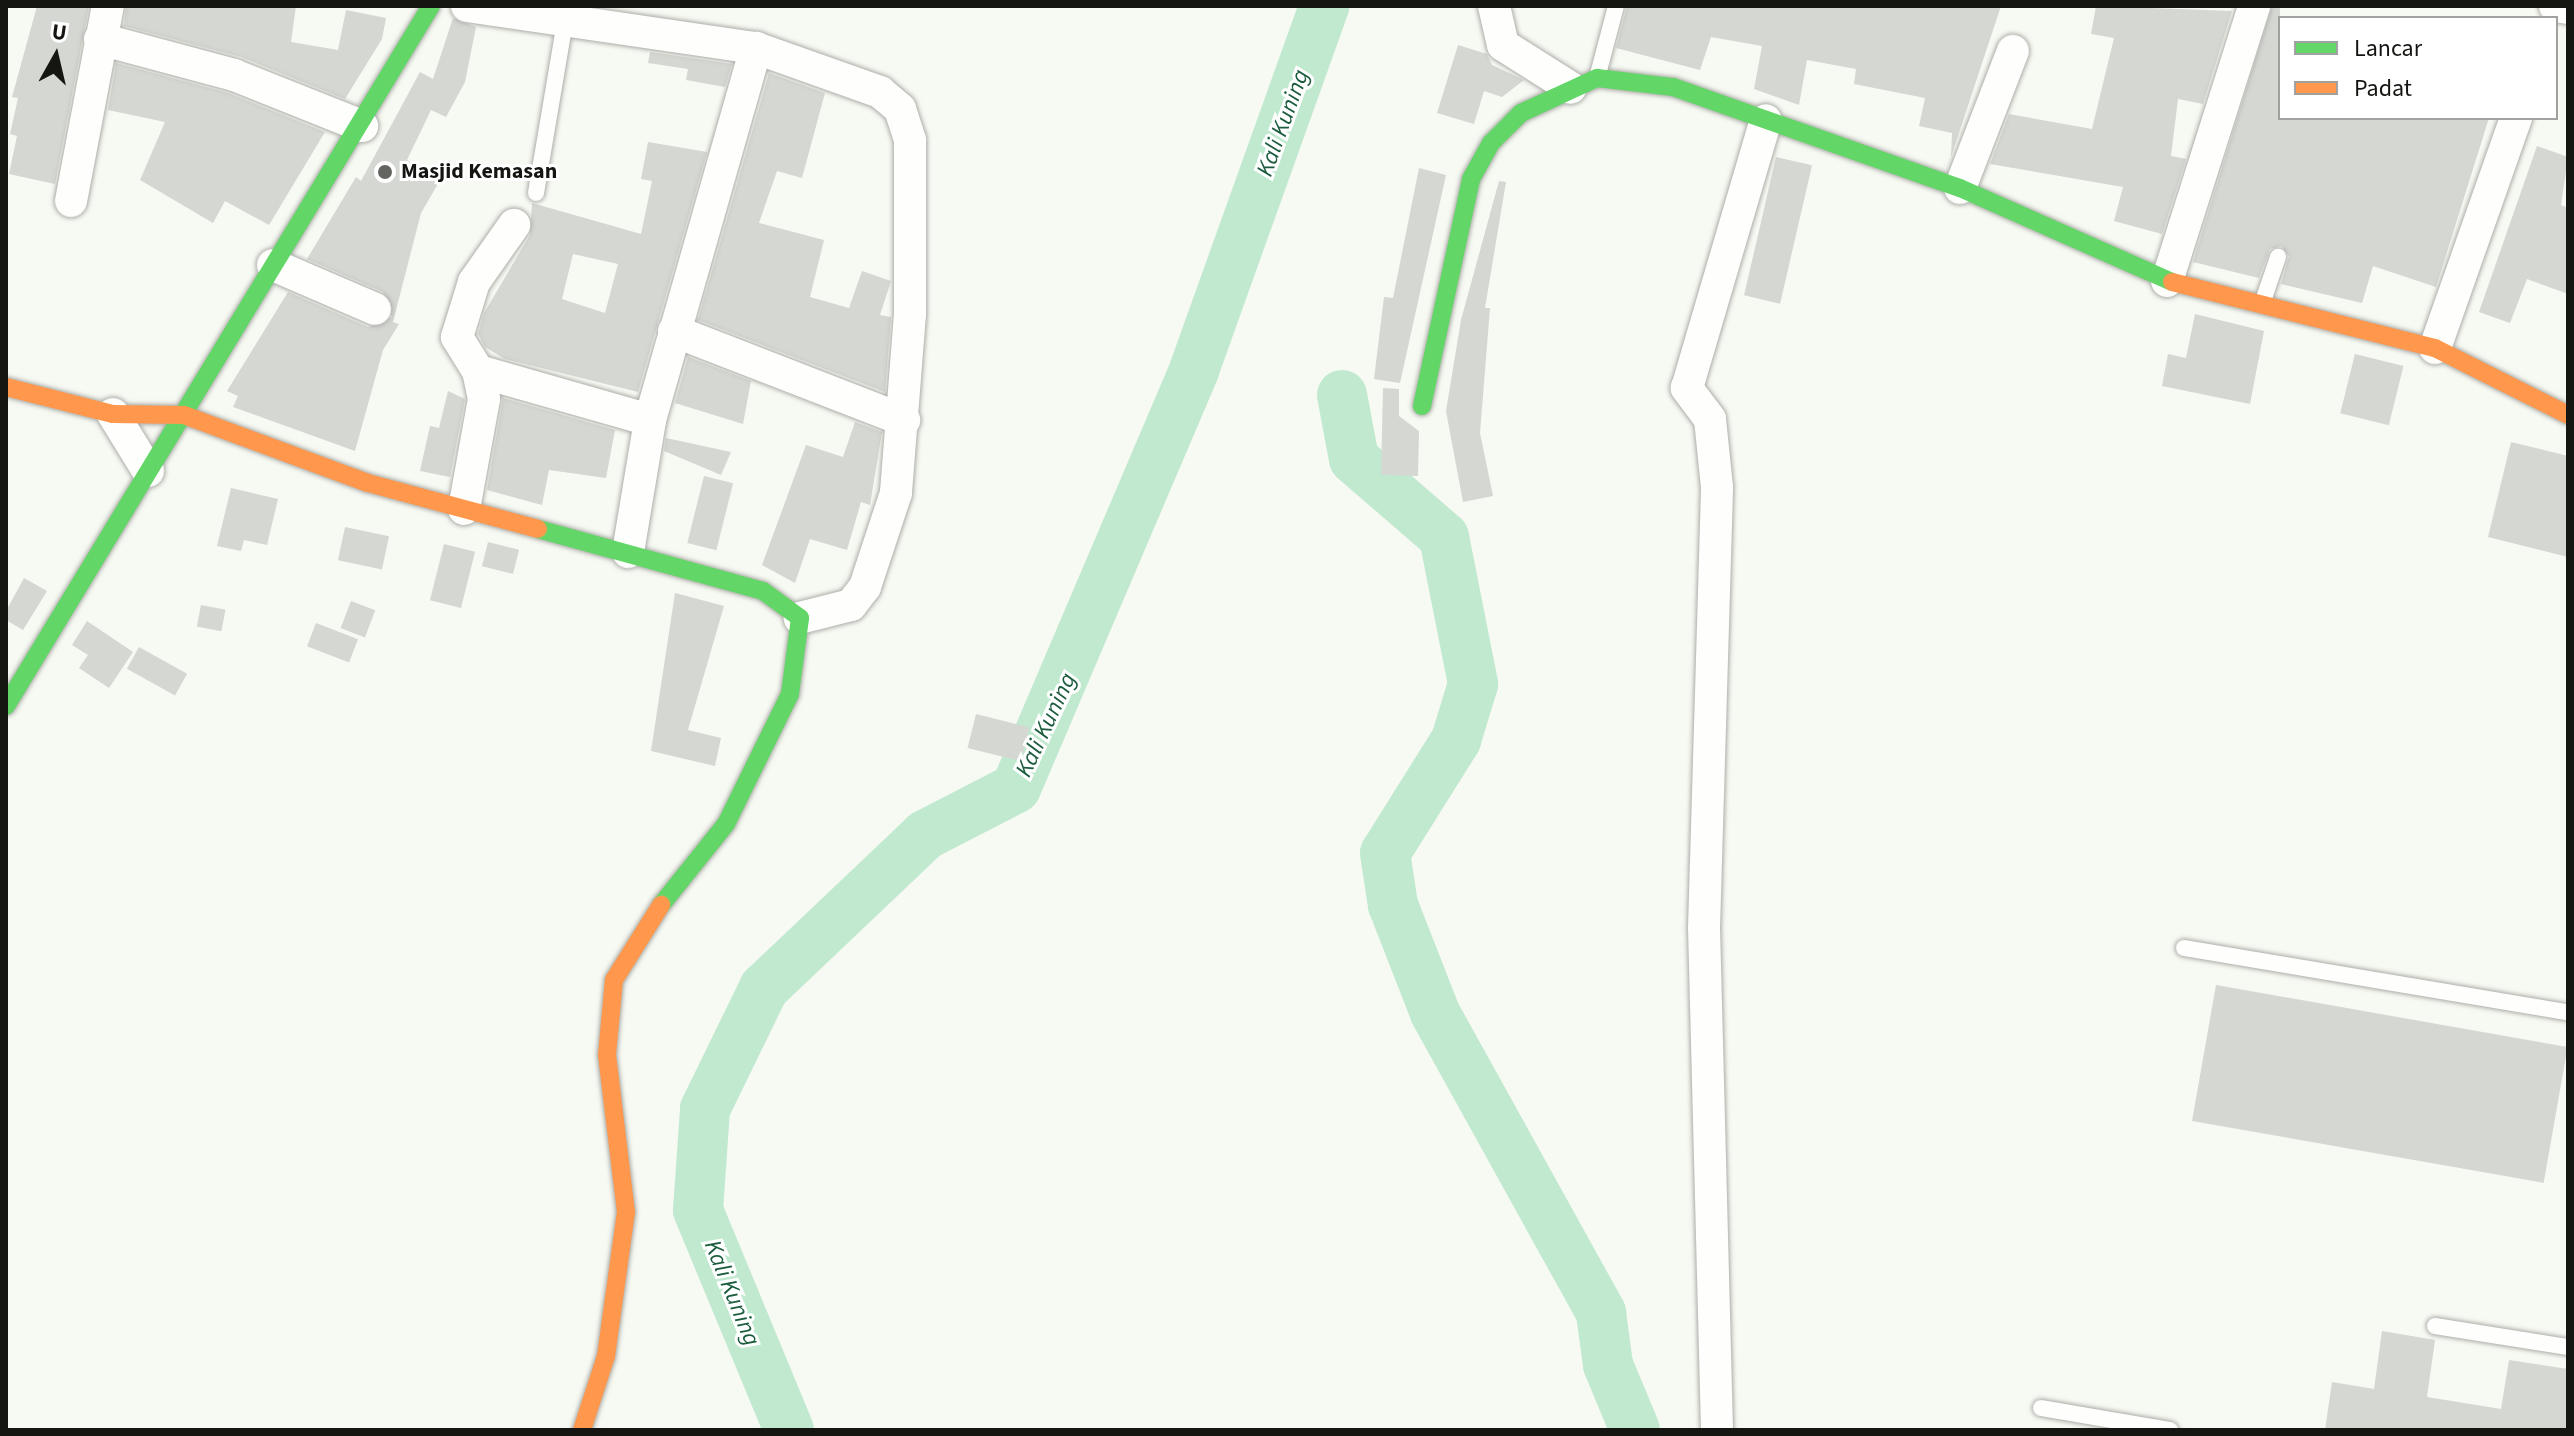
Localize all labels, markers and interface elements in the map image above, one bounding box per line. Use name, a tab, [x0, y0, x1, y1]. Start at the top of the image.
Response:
text: U	[50, 15, 69, 49]
north arrow	[16, 16, 96, 96]
legend	[2278, 16, 2558, 120]
text: Lancar	[2354, 31, 2422, 66]
water label: Kali Kuning	[1250, 66, 1316, 180]
text: Padat	[2354, 71, 2412, 106]
place label: Masjid Kemasan	[401, 159, 557, 185]
marker: Masjid Kemasan	[376, 163, 394, 181]
water label: Kali Kuning	[1009, 668, 1083, 782]
water label: Kali Kuning	[698, 1236, 766, 1350]

